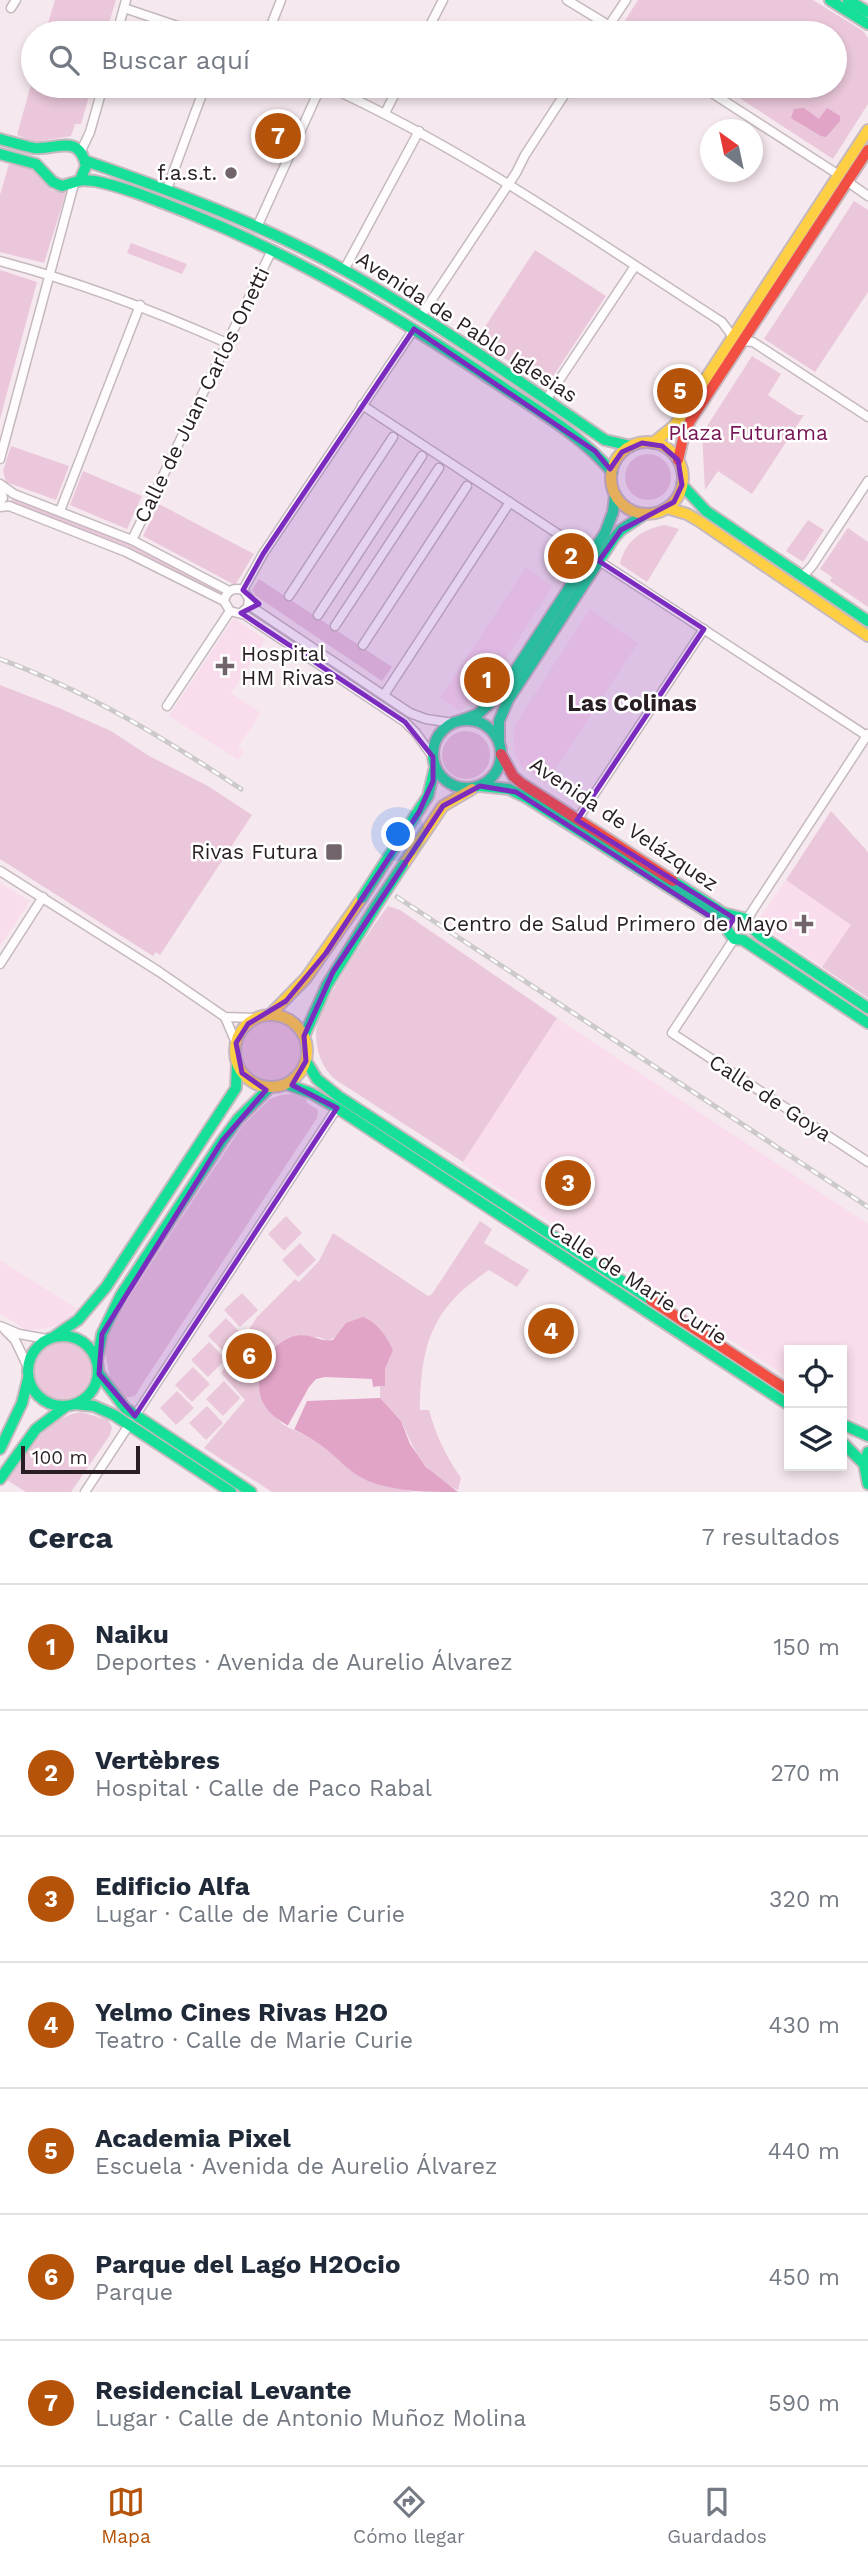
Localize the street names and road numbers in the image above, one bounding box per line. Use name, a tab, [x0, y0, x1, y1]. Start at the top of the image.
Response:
street label: Avenida de Pablo Iglesias	[352, 246, 582, 407]
street label: Calle de Juan Carlos Onetti	[129, 263, 274, 527]
street label: Avenida de Velázquez	[525, 751, 723, 896]
street label: Calle de Goya	[704, 1049, 836, 1146]
street label: Calle de Marie Curie	[544, 1216, 732, 1350]

